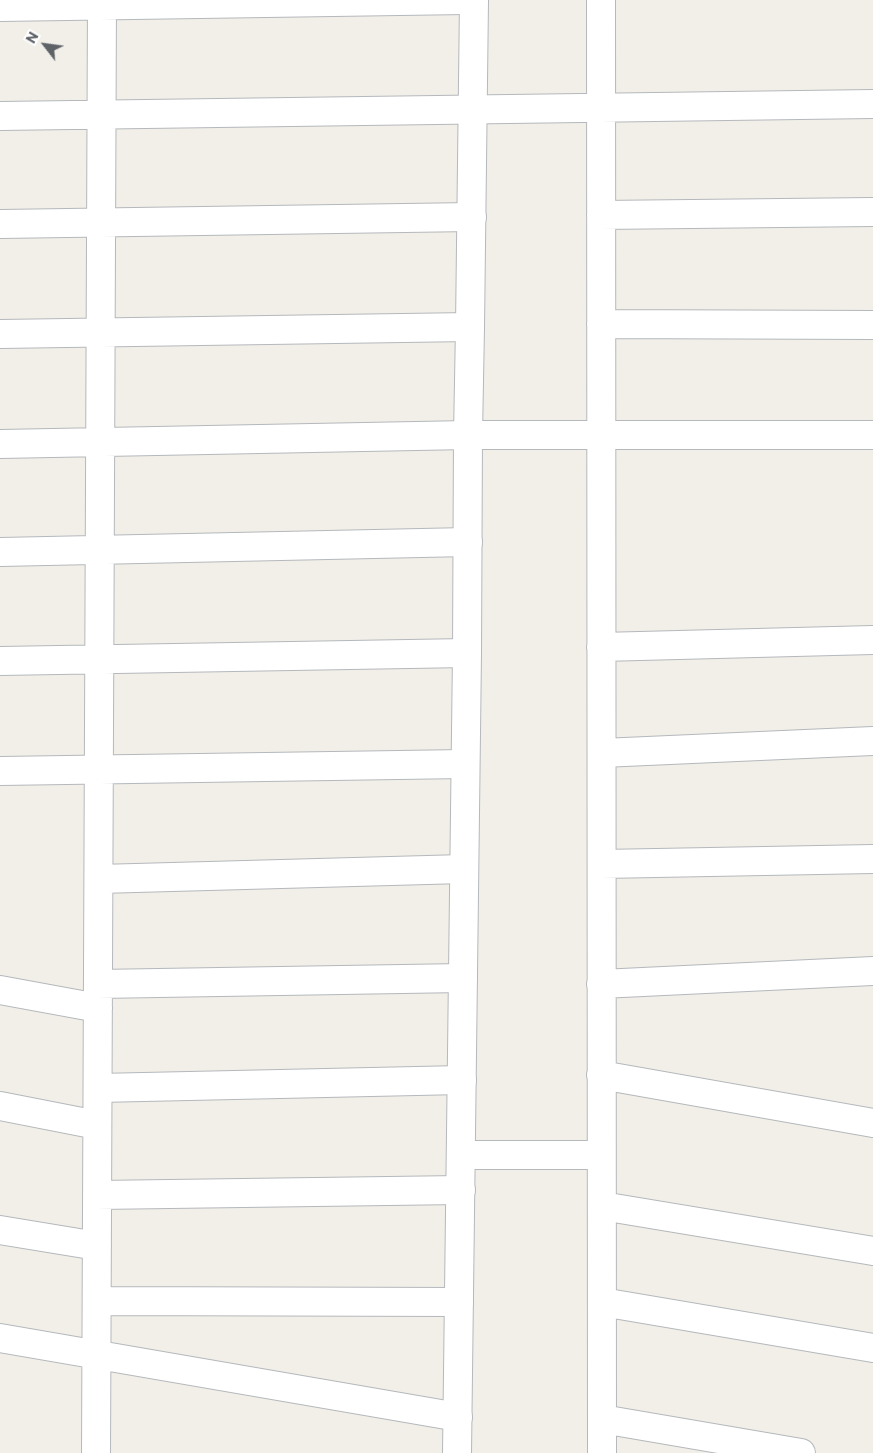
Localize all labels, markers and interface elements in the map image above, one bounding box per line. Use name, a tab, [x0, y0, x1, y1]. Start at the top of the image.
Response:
north arrow	[20, 20, 70, 70]
text: N	[22, 28, 42, 46]

